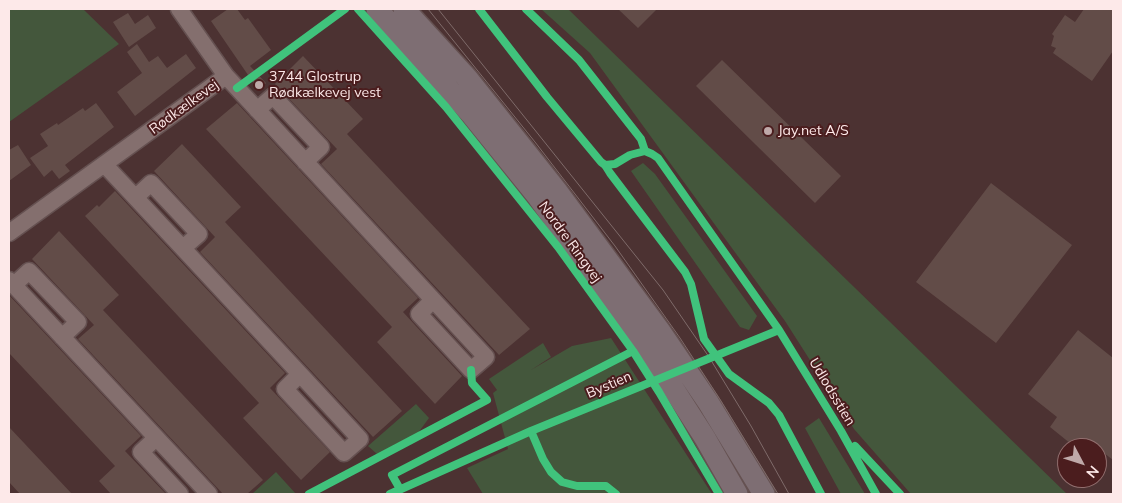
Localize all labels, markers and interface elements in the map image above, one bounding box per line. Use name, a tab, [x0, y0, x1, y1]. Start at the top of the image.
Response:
place label: 3744 Glostrup Rødkælkevej vest	[269, 69, 381, 102]
street label: Rødkælkevej	[146, 76, 222, 138]
marker: 3744 Glostrup Rødkælkevej vest	[253, 79, 265, 91]
place label: Jay.net A/S	[778, 123, 849, 139]
marker: Jay.net A/S	[762, 125, 774, 137]
street label: Nordre Ringvej	[535, 198, 605, 286]
street label: Udlodsstien	[805, 355, 859, 429]
street label: Bystien	[584, 368, 634, 402]
north arrow	[1057, 438, 1107, 488]
text: N	[1082, 462, 1103, 482]

